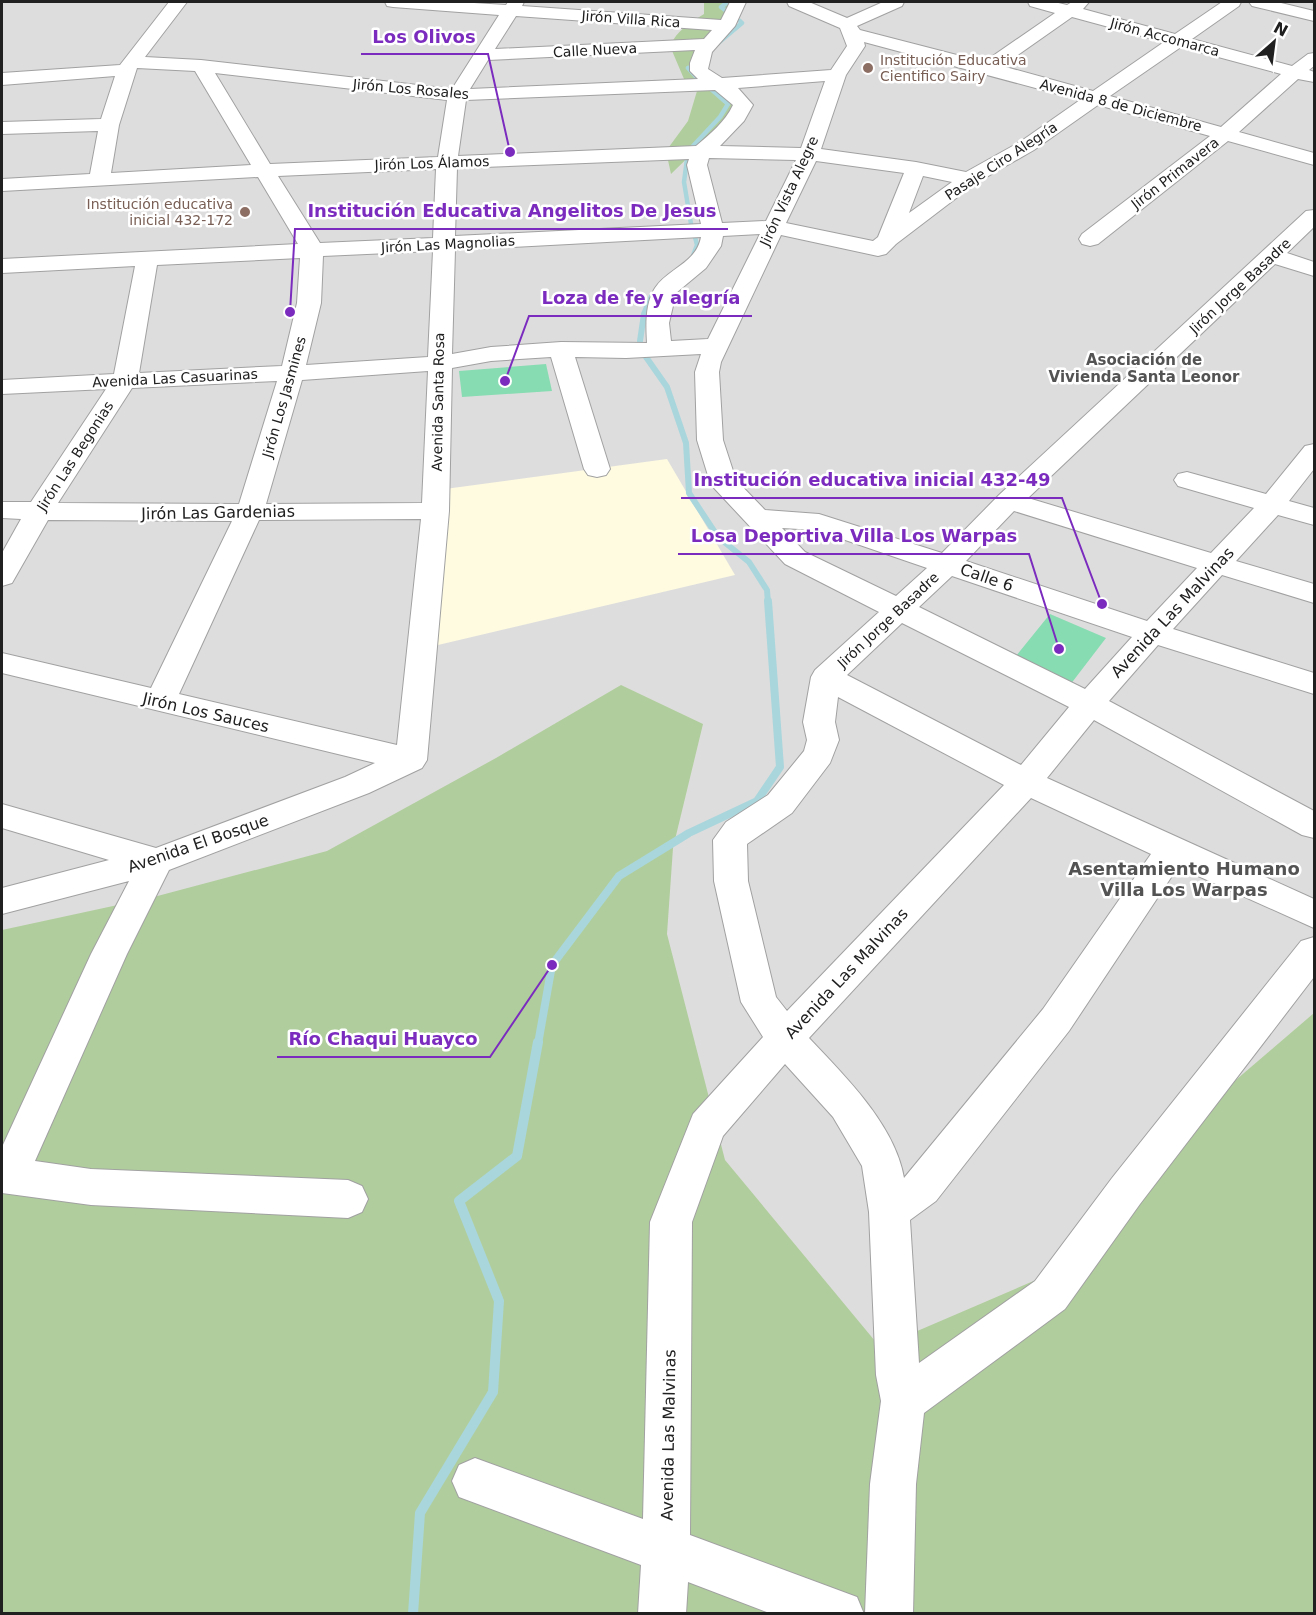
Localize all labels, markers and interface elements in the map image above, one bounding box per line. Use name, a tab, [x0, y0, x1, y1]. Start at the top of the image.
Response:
street label: Jirón Villa Rica	[580, 7, 681, 30]
north arrow	[1244, 12, 1304, 72]
street label: Jirón Accomarca	[1108, 14, 1221, 59]
callout: Los Olivos	[361, 18, 488, 54]
text: N	[1270, 18, 1291, 41]
text: Los Olivos	[372, 26, 476, 47]
street label: Calle Nueva	[553, 40, 637, 60]
place label: Institución Educativa Cientifico Sairy	[880, 52, 1027, 84]
marker: Institución Educativa Cientifico Sairy	[861, 61, 875, 75]
street label: Jirón Los Rosales	[351, 76, 470, 102]
street label: Avenida 8 de Diciembre	[1038, 76, 1204, 134]
street label: Pasaje Ciro Alegría	[942, 119, 1060, 203]
street label: Jirón Vista Alegre	[756, 134, 821, 249]
street label: Jirón Primavera	[1127, 134, 1222, 213]
street label: Jirón Los Álamos	[373, 153, 490, 173]
callout: Institución Educativa Angelitos De Jesus	[295, 193, 728, 229]
place label: Institución educativa inicial 432-172	[87, 196, 233, 228]
text: Institución Educativa Angelitos De Jesus	[307, 200, 717, 221]
marker: Institución educativa inicial 432-172	[238, 205, 252, 219]
street label: Jirón Las Magnolias	[380, 233, 515, 256]
street label: Jirón Jorge Basadre	[1185, 235, 1294, 338]
callout: Loza de fe y alegría	[529, 280, 752, 316]
text: Loza de fe y alegría	[542, 287, 741, 308]
street label: Avenida Santa Rosa	[429, 333, 447, 471]
street label: Jirón Los Jasmines	[259, 334, 309, 461]
district label: Asociación de Vivienda Santa Leonor	[1049, 351, 1240, 386]
street label: Avenida Las Casuarinas	[92, 366, 258, 390]
street label: Jirón Las Begonias	[33, 398, 117, 515]
callout: Institución educativa inicial 432-49	[681, 462, 1062, 498]
text: Institución educativa inicial 432-49	[693, 469, 1051, 490]
street label: Jirón Las Gardenias	[140, 502, 295, 523]
callout: Losa Deportiva Villa Los Warpas	[678, 518, 1029, 554]
text: Losa Deportiva Villa Los Warpas	[691, 525, 1017, 546]
street label: Avenida Las Malvinas	[1107, 543, 1238, 681]
street label: Calle 6	[958, 560, 1016, 595]
street label: Jirón Jorge Basadre	[833, 569, 942, 672]
street label: Jirón Los Sauces	[140, 688, 271, 736]
street label: Avenida El Bosque	[125, 810, 271, 877]
district label: Asentamiento Humano Villa Los Warpas	[1068, 858, 1300, 900]
street label: Avenida Las Malvinas	[781, 904, 912, 1042]
callout: Río Chaqui Huayco	[277, 1021, 490, 1057]
text: Río Chaqui Huayco	[288, 1028, 478, 1049]
street label: Avenida Las Malvinas	[658, 1349, 679, 1521]

